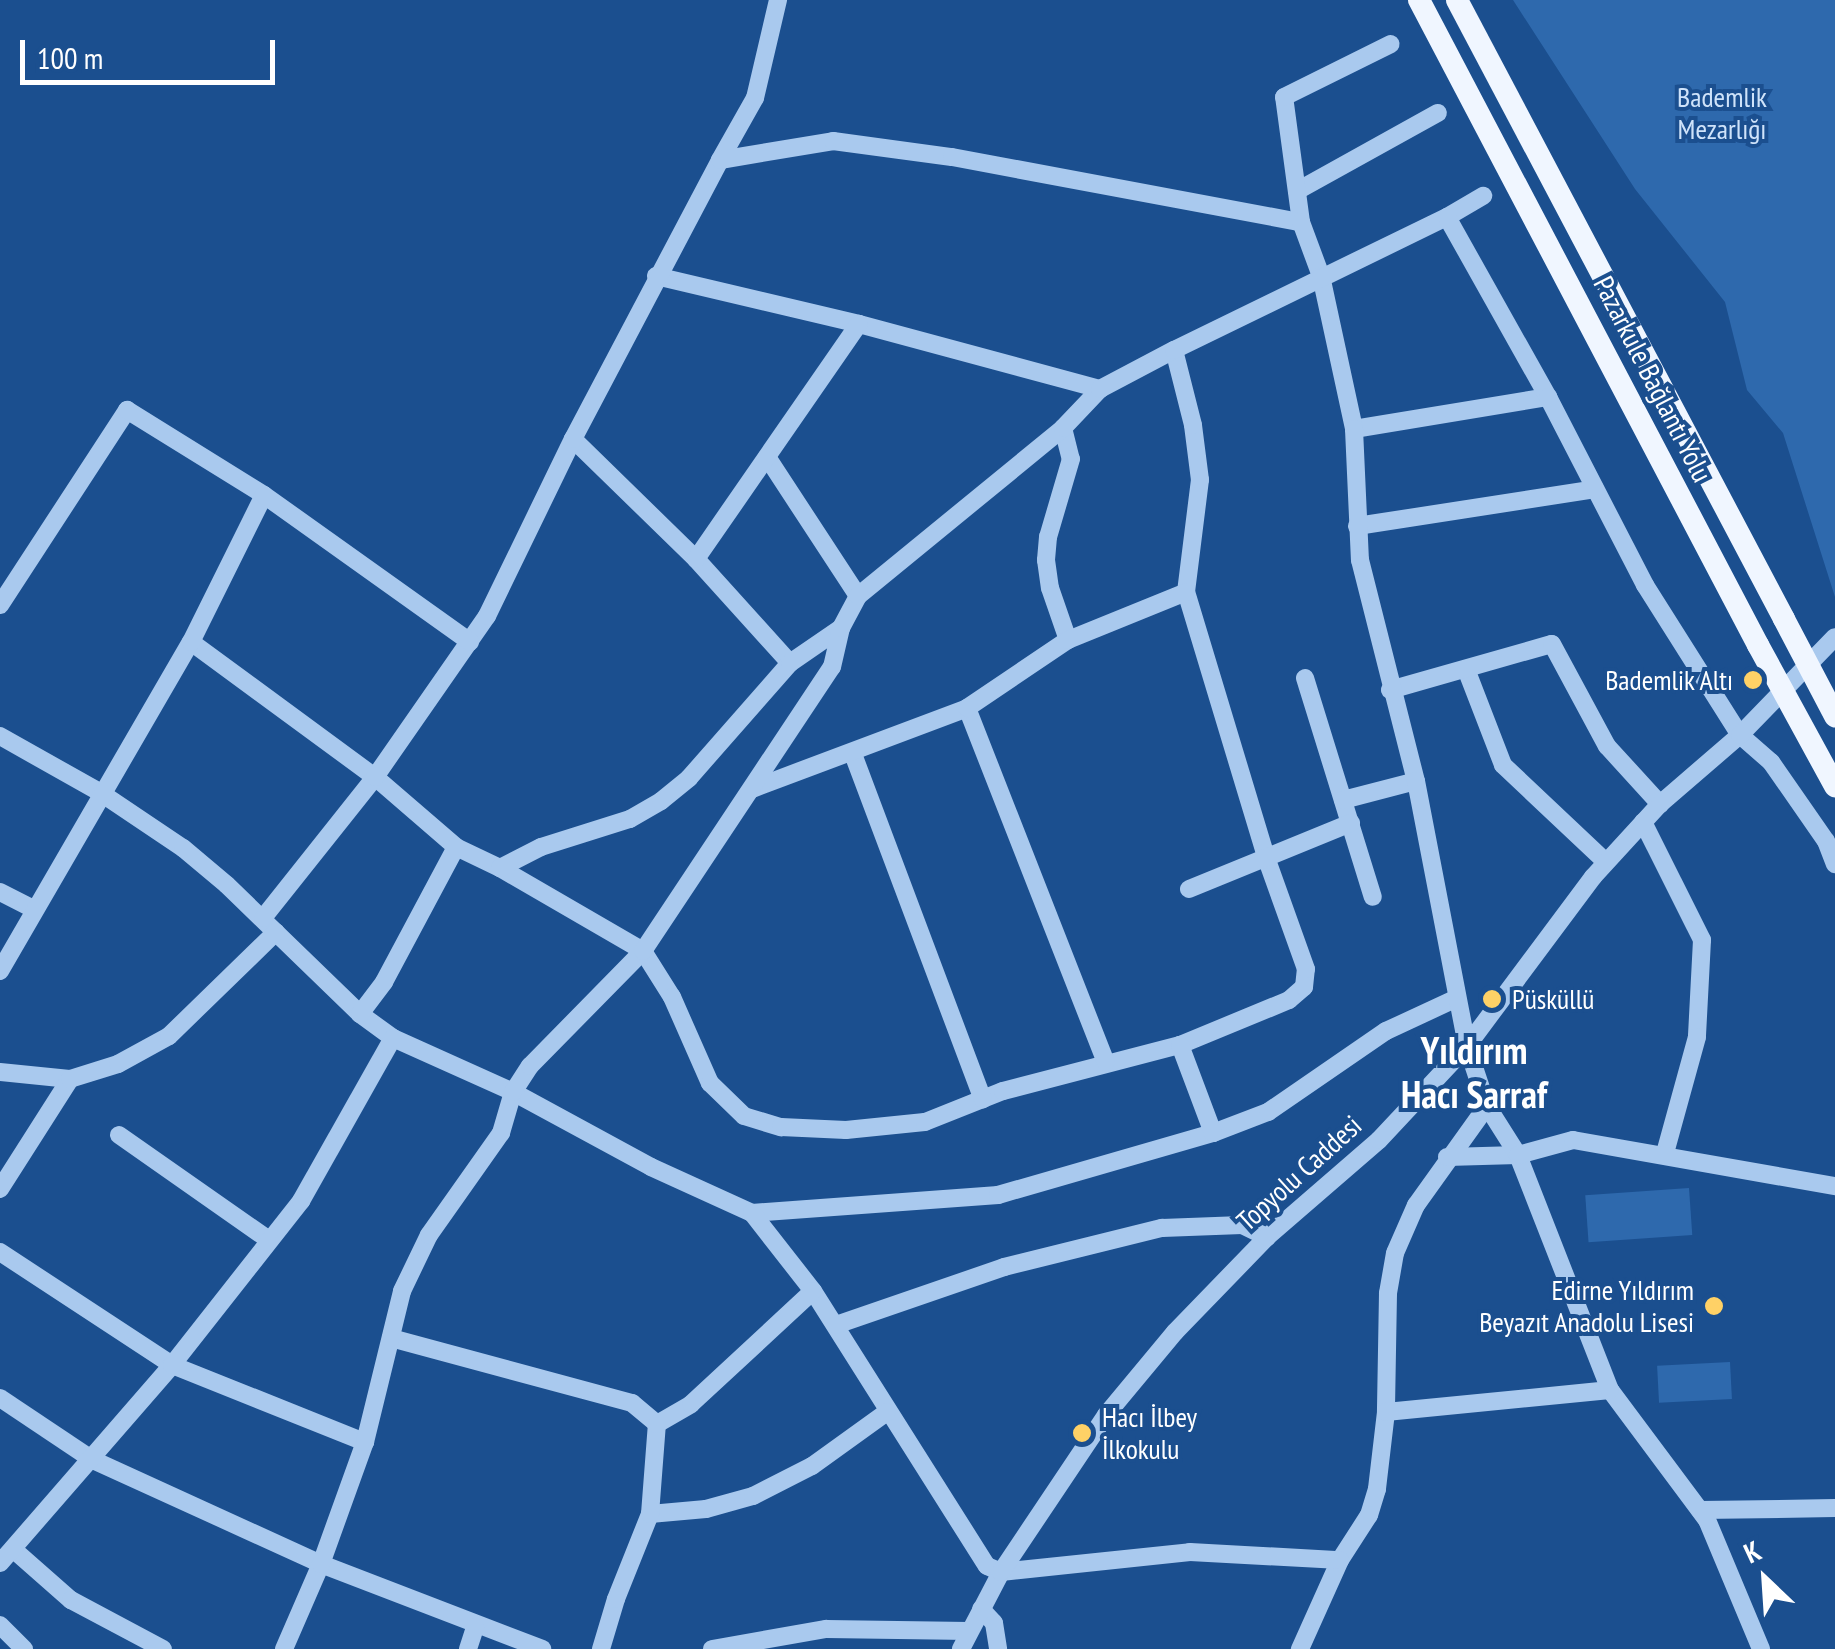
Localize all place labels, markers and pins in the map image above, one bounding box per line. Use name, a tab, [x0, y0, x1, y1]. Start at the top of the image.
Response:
place label: Bademlik Altı	[1604, 663, 1733, 697]
marker: Bademlik Altı	[1742, 669, 1764, 691]
place label: Püsküllü	[1512, 982, 1594, 1016]
marker: Püsküllü	[1481, 988, 1503, 1010]
place label: Edirne Yıldırım Beyazıt Anadolu Lisesi	[1478, 1273, 1694, 1339]
marker: Edirne Yıldırım Beyazıt Anadolu Lisesi	[1703, 1295, 1725, 1317]
place label: Hacı İlbey İlkokulu	[1102, 1400, 1197, 1466]
marker: Hacı İlbey İlkokulu	[1071, 1422, 1093, 1444]

